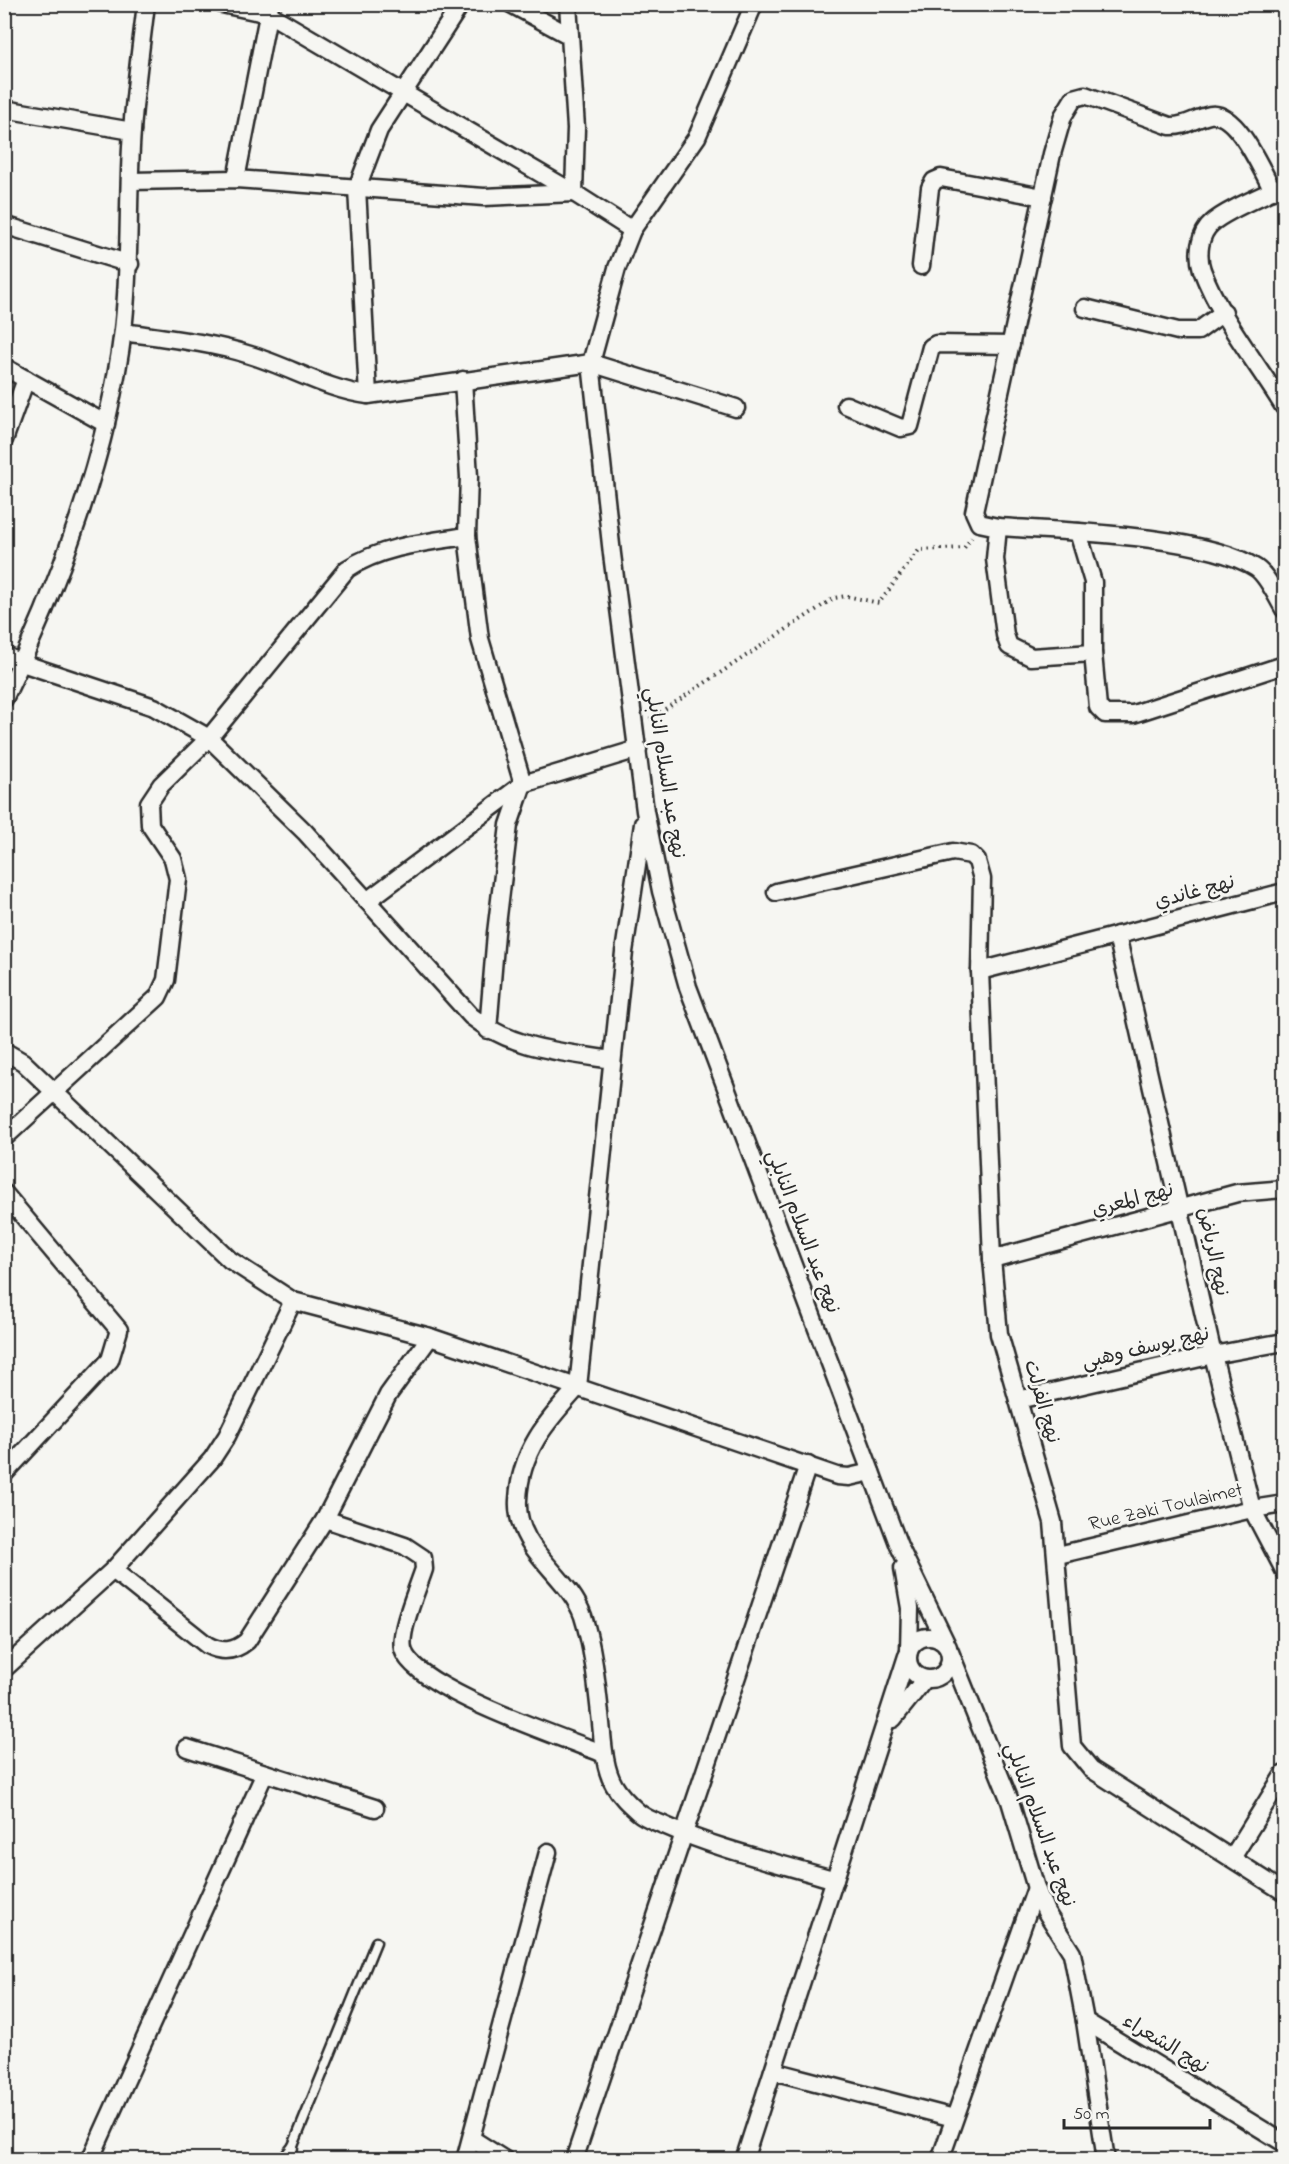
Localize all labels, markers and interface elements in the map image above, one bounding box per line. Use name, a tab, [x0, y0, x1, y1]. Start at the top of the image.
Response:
street label: نهج عبد السلام النابلي	[635, 685, 692, 861]
street label: نهج غاندي	[1152, 868, 1238, 918]
street label: نهج عبد السلام النابلي	[756, 1146, 847, 1318]
street label: نهج المعري	[1089, 1176, 1177, 1226]
street label: نهج الرياض	[1188, 1205, 1236, 1299]
street label: نهج يوسف وهبي	[1079, 1320, 1213, 1379]
street label: نهج الفرلت	[1015, 1357, 1067, 1447]
street label: Rue Zaki Toulaimet	[1086, 1476, 1246, 1540]
street label: نهج عبد السلام النابلي	[995, 1739, 1082, 1912]
street label: نهج الشعراء	[1116, 2008, 1214, 2082]
scale bar	[1064, 2092, 1210, 2130]
text: 50 m	[1073, 2102, 1110, 2128]

